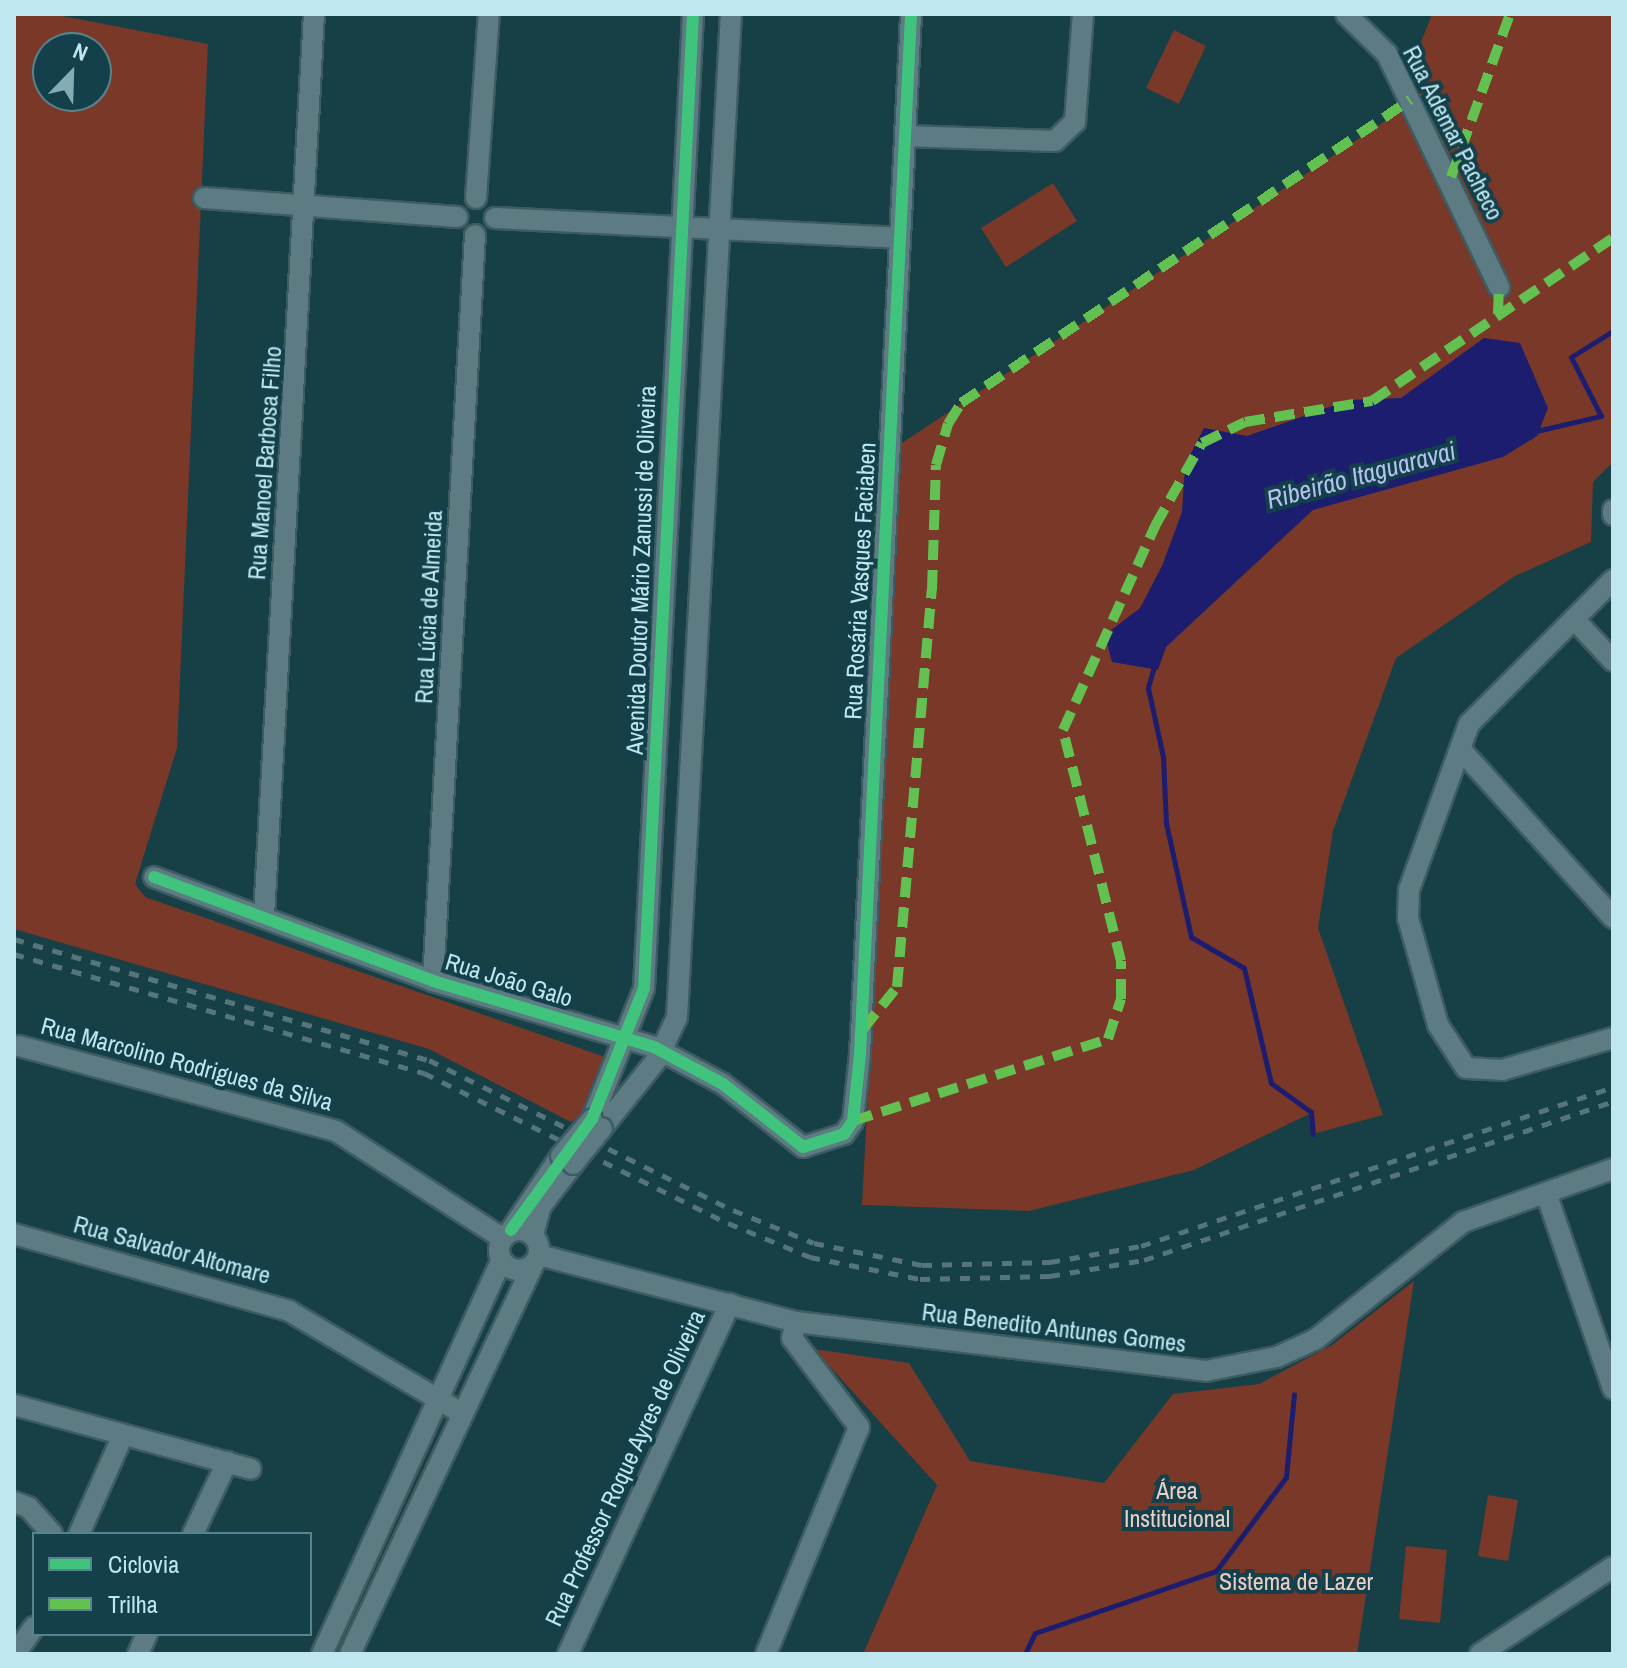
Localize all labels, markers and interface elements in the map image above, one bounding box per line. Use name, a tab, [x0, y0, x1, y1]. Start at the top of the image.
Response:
north arrow	[32, 32, 112, 112]
text: N	[69, 35, 92, 68]
street label: Rua Ademar Pacheco	[1396, 41, 1510, 225]
street label: Rua Manoel Barbosa Filho	[242, 345, 288, 581]
street label: Avenida Doutor Mário Zanussi de Oliveira	[620, 385, 662, 755]
water label: Ribeirão Itaguaravai	[1263, 435, 1459, 515]
street label: Rua Rosária Vasques Faciaben	[838, 442, 882, 720]
street label: Rua Lúcia de Almeida	[410, 509, 448, 705]
street label: Rua João Galo	[442, 947, 576, 1013]
street label: Rua Marcolino Rodrigues da Silva	[38, 1011, 336, 1117]
street label: Rua Salvador Altomare	[70, 1210, 274, 1290]
street label: Rua Benedito Antunes Gomes	[920, 1297, 1188, 1359]
street label: Rua Professor Roque Ayres de Oliveira	[539, 1305, 711, 1631]
park label: Área Institucional	[1124, 1477, 1230, 1533]
legend	[32, 1532, 312, 1636]
text: Ciclovia	[108, 1548, 179, 1580]
park label: Sistema de Lazer	[1219, 1568, 1373, 1596]
text: Trilha	[108, 1588, 158, 1620]

